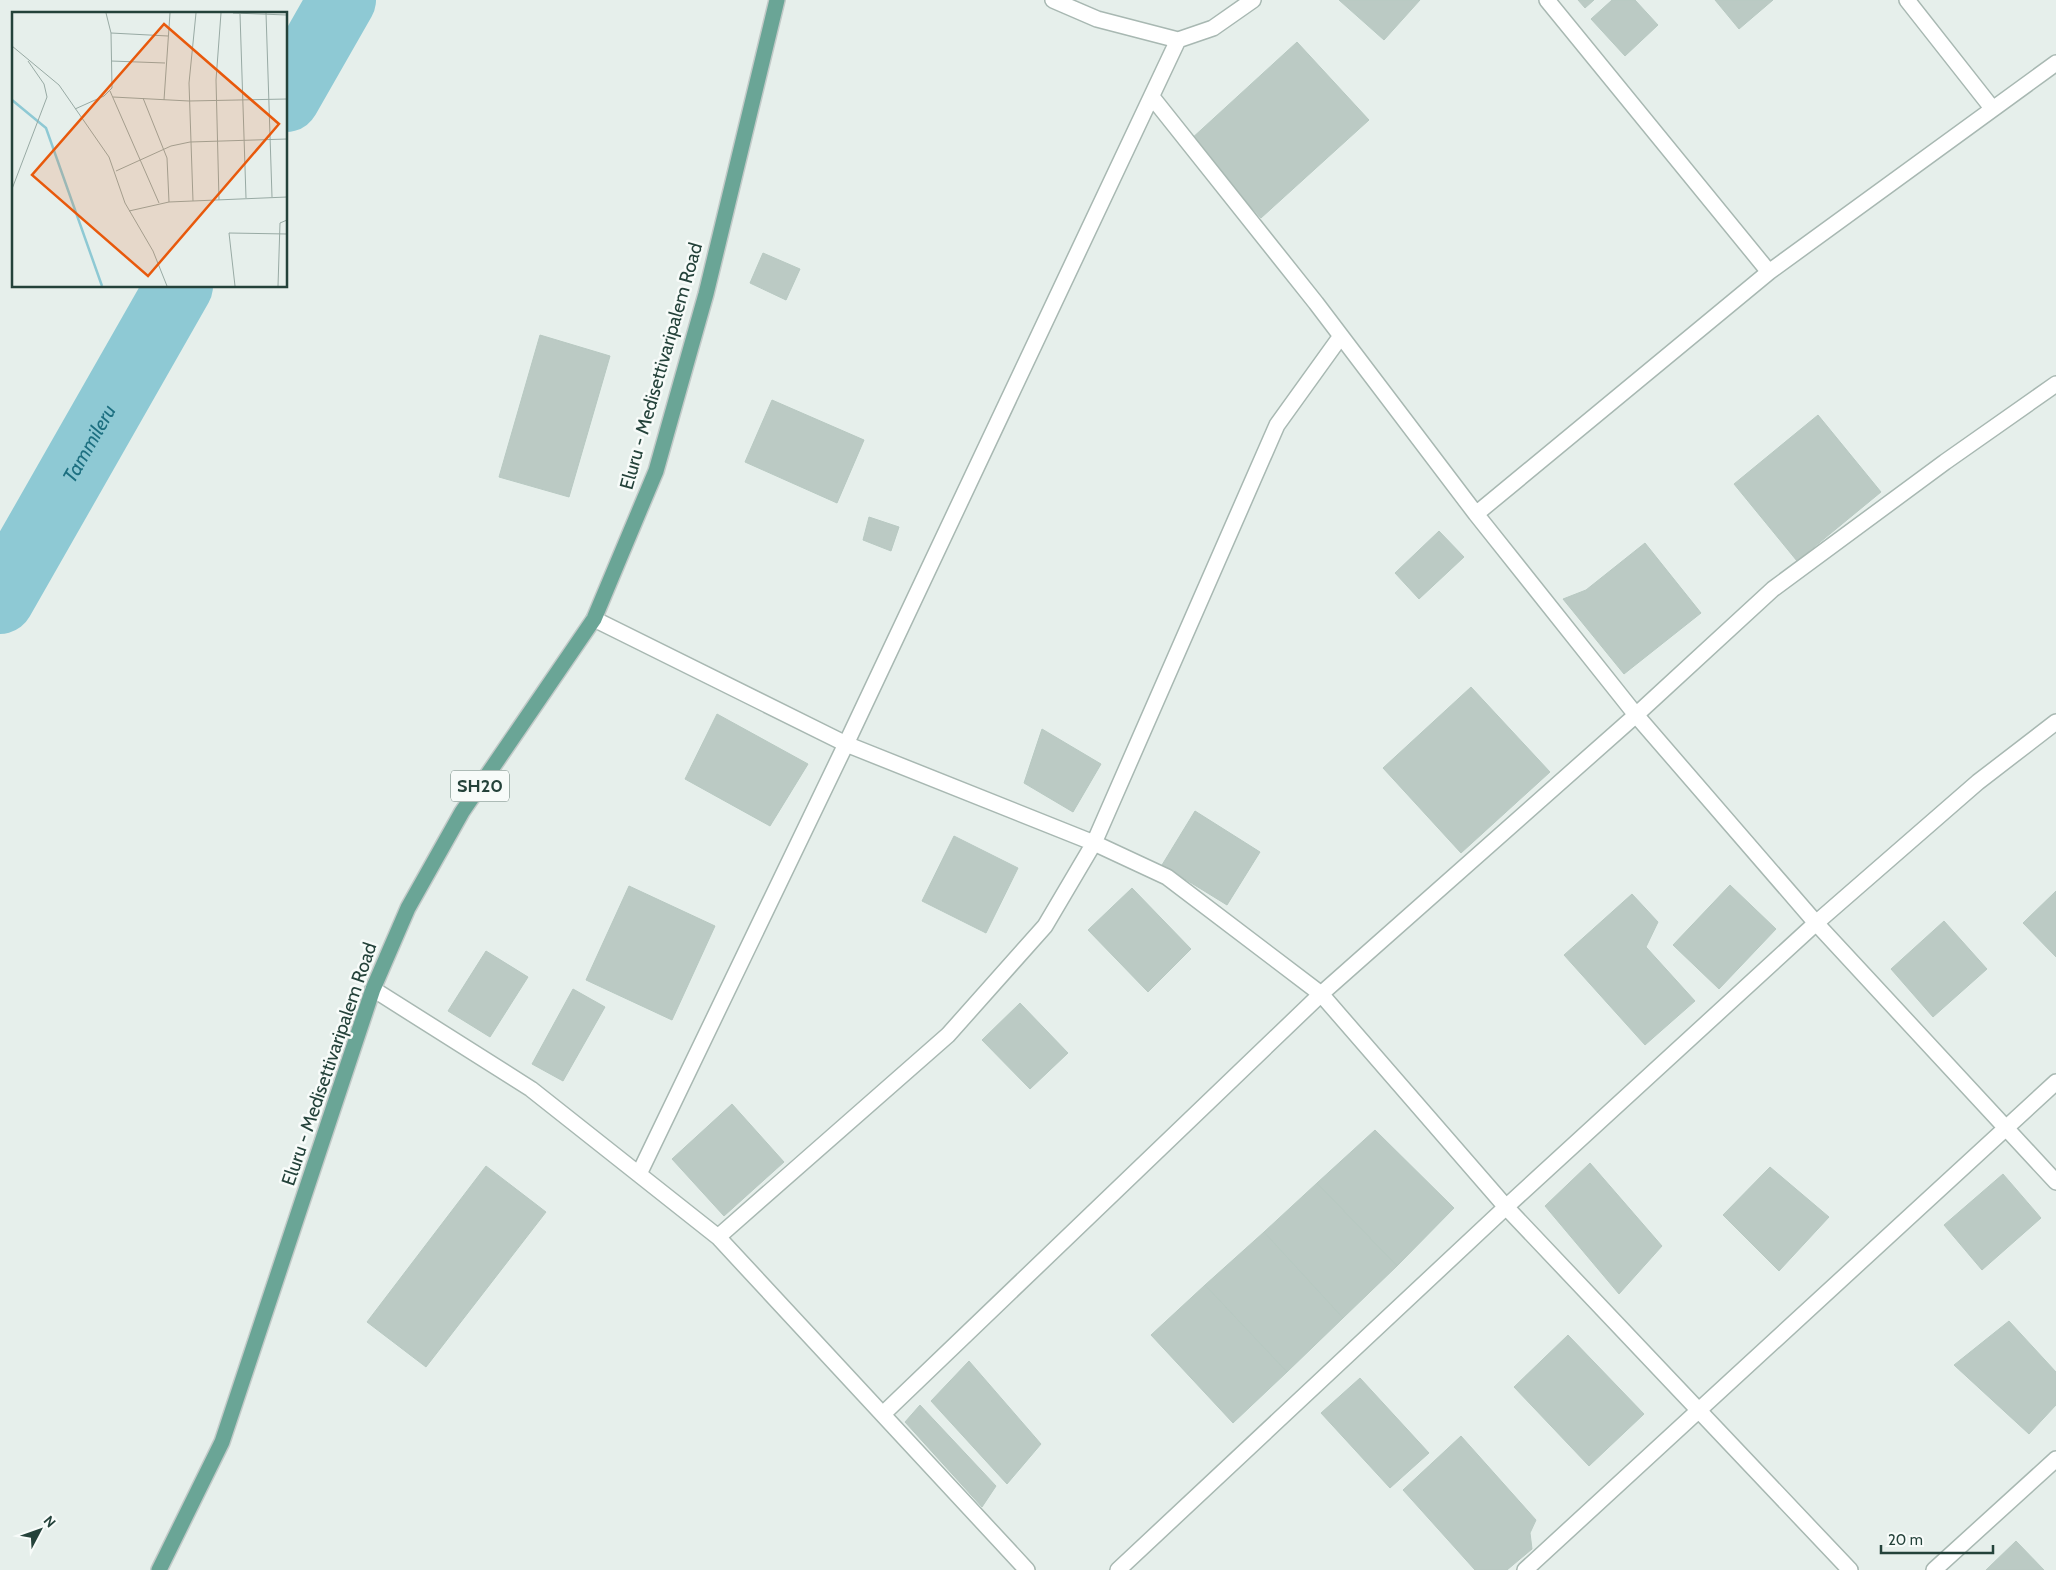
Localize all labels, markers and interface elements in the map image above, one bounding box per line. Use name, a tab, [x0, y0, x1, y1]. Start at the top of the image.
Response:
inset map	[12, 12, 288, 288]
street label: Eluru - Medisettivaripalem Road	[615, 240, 707, 492]
water label: Tammileru	[57, 400, 121, 487]
road number: SH20	[451, 770, 509, 801]
street label: Eluru - Medisettivaripalem Road	[276, 939, 382, 1189]
north arrow	[15, 1505, 65, 1555]
text: N	[40, 1512, 60, 1531]
scale bar	[1881, 1522, 1994, 1554]
text: 20 m	[1888, 1531, 1923, 1549]

